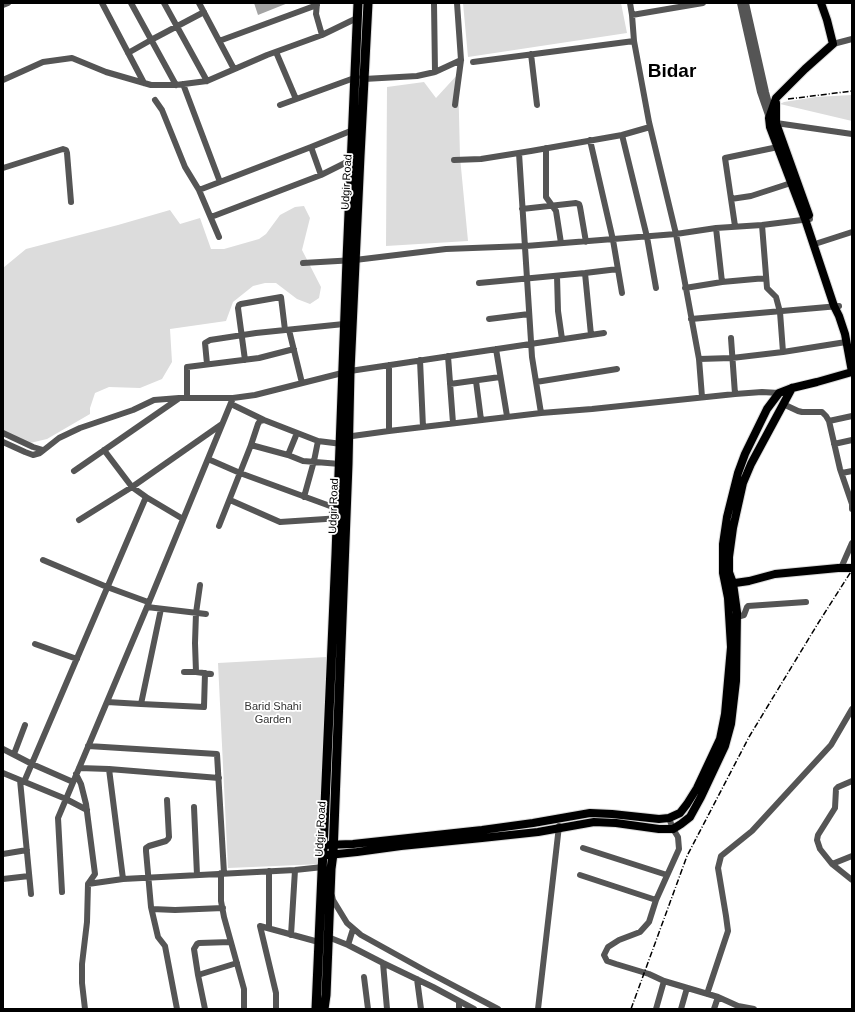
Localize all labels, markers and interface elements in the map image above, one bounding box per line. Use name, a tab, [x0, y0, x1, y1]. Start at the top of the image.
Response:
district label: Bidar	[648, 61, 696, 83]
street label: Udgir Road	[339, 154, 355, 210]
street label: Udgir Road	[326, 478, 342, 534]
park label: Barid Shahi Garden	[245, 700, 301, 726]
street label: Udgir Road	[313, 801, 329, 857]

